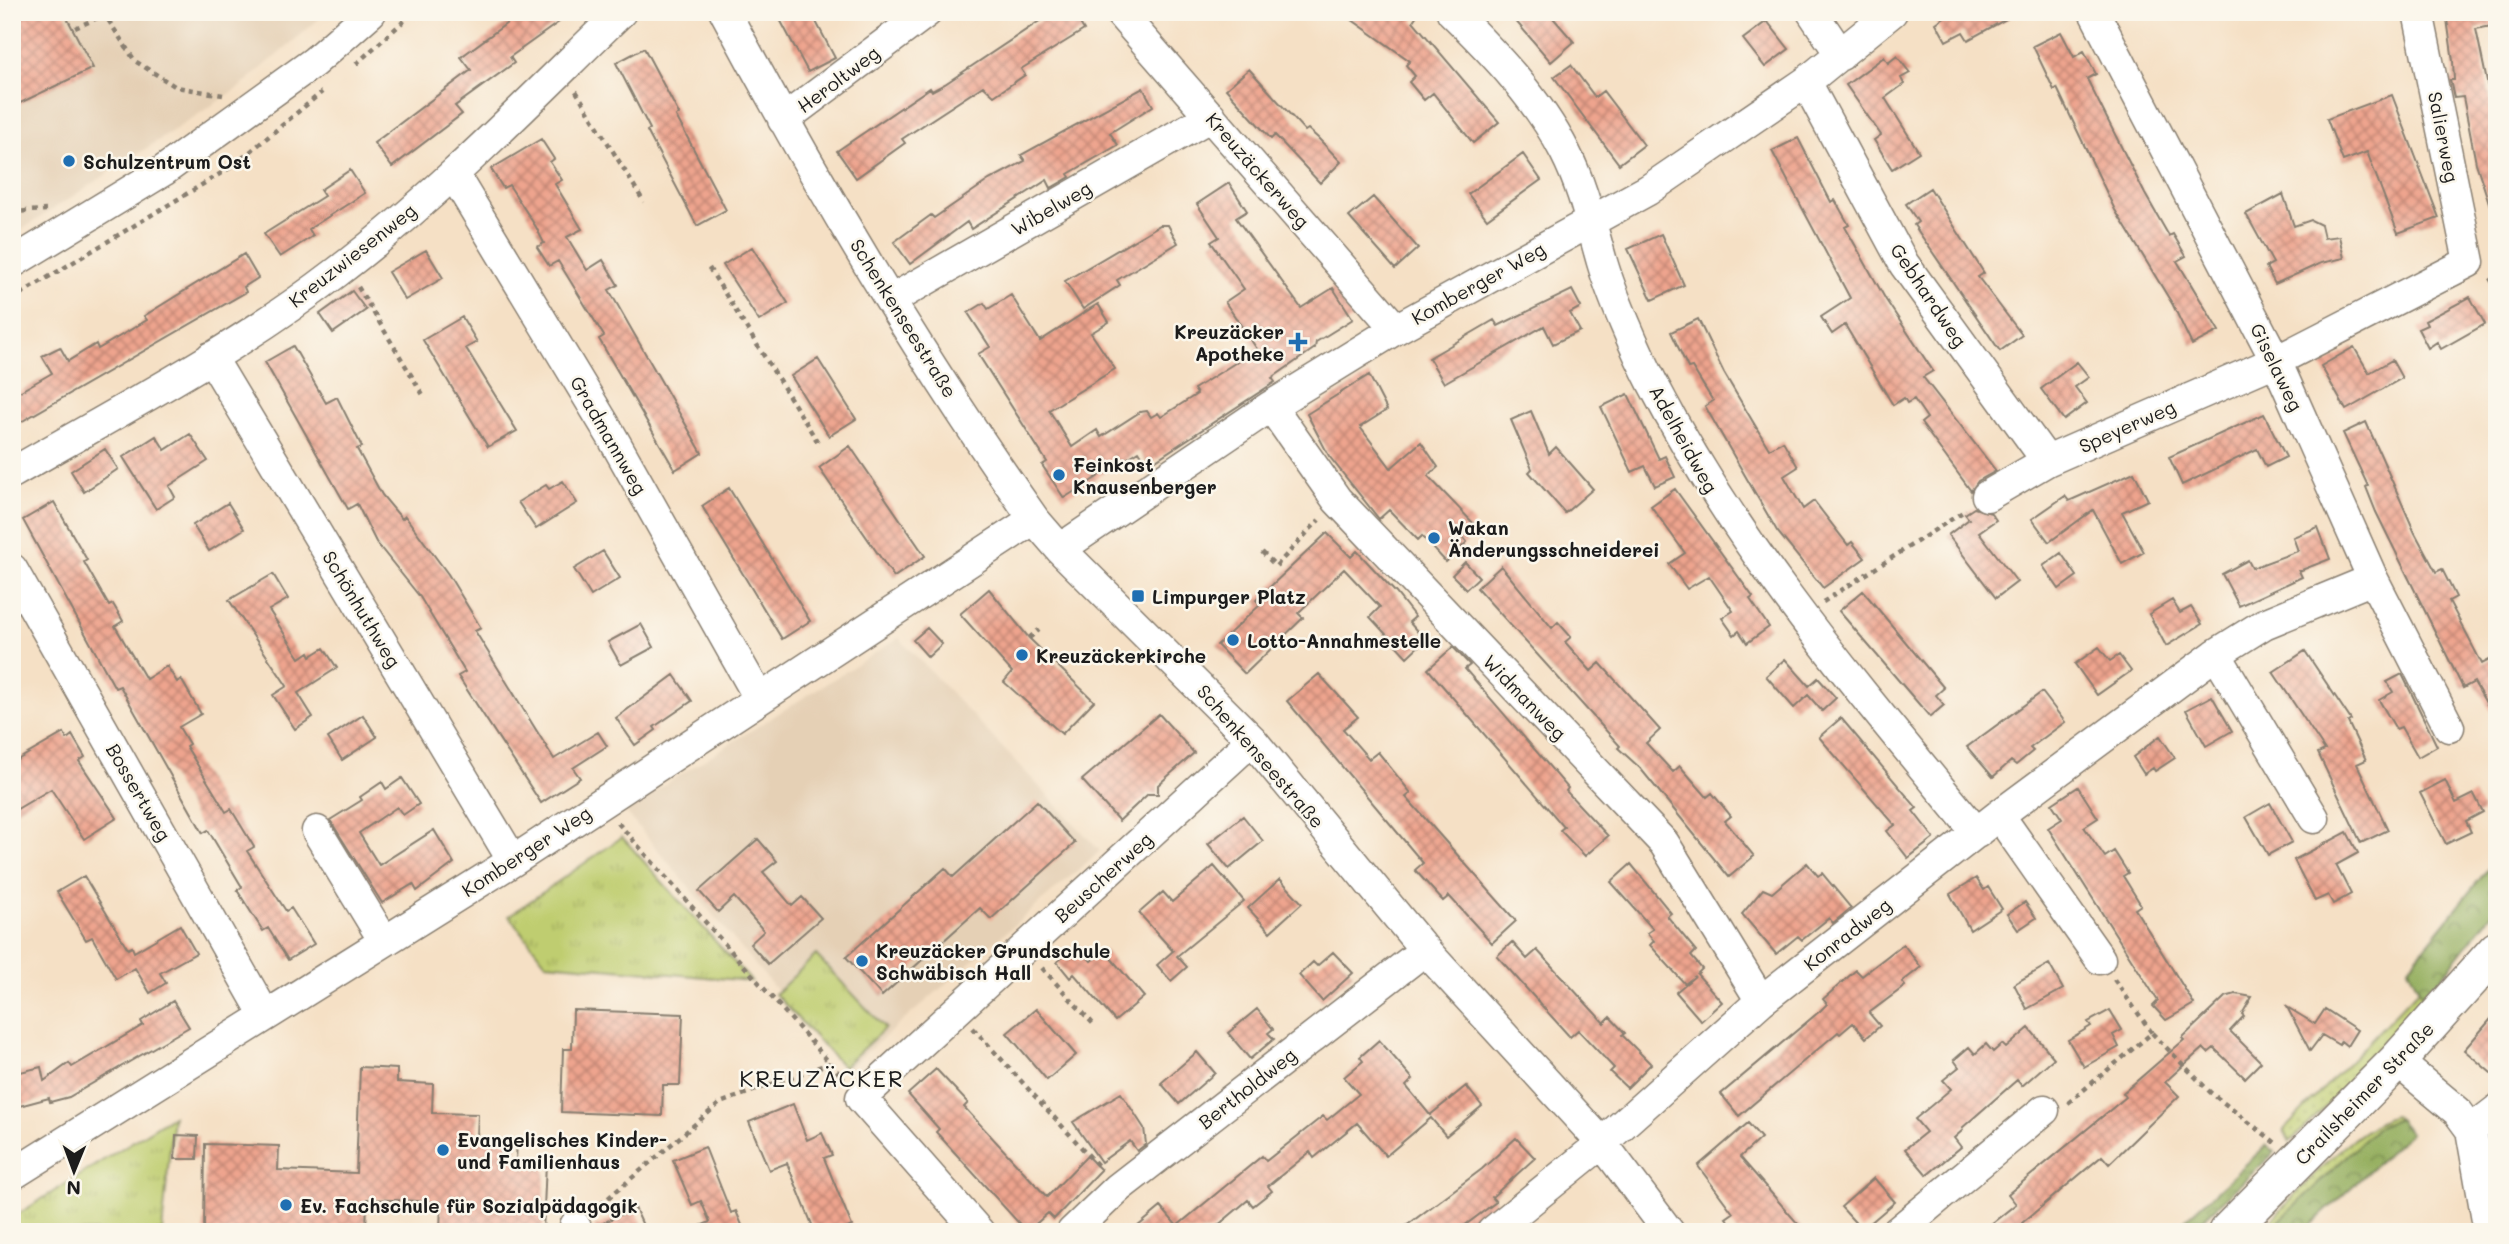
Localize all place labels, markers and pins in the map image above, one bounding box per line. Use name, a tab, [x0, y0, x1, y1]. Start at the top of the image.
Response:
place label: Schulzentrum Ost	[83, 149, 251, 174]
marker: Schulzentrum Ost	[61, 153, 77, 169]
place label: Kreuzäcker Apotheke	[1174, 319, 1284, 366]
marker: Kreuzäcker Apotheke	[1290, 334, 1306, 350]
place label: Feinkost Knausenberger	[1073, 452, 1217, 499]
marker: Feinkost Knausenberger	[1051, 467, 1067, 483]
place label: Wakan Änderungsschneiderei	[1448, 515, 1660, 562]
marker: Wakan Änderungsschneiderei	[1426, 530, 1442, 546]
place label: Limpurger Platz	[1152, 584, 1306, 609]
marker: Limpurger Platz	[1130, 588, 1146, 604]
place label: Lotto-Annahmestelle	[1247, 628, 1441, 653]
marker: Lotto-Annahmestelle	[1225, 632, 1241, 648]
place label: Kreuzäckerkirche	[1036, 643, 1206, 668]
marker: Kreuzäckerkirche	[1014, 647, 1030, 663]
place label: Kreuzäcker Grundschule Schwäbisch Hall	[876, 938, 1110, 985]
marker: Kreuzäcker Grundschule Schwäbisch Hall	[854, 953, 870, 969]
place label: Evangelisches Kinder- und Familienhaus	[457, 1127, 667, 1174]
marker: Evangelisches Kinder- und Familienhaus	[435, 1142, 451, 1158]
place label: Ev. Fachschule für Sozialpädagogik	[300, 1193, 638, 1218]
marker: Ev. Fachschule für Sozialpädagogik	[278, 1197, 294, 1213]

